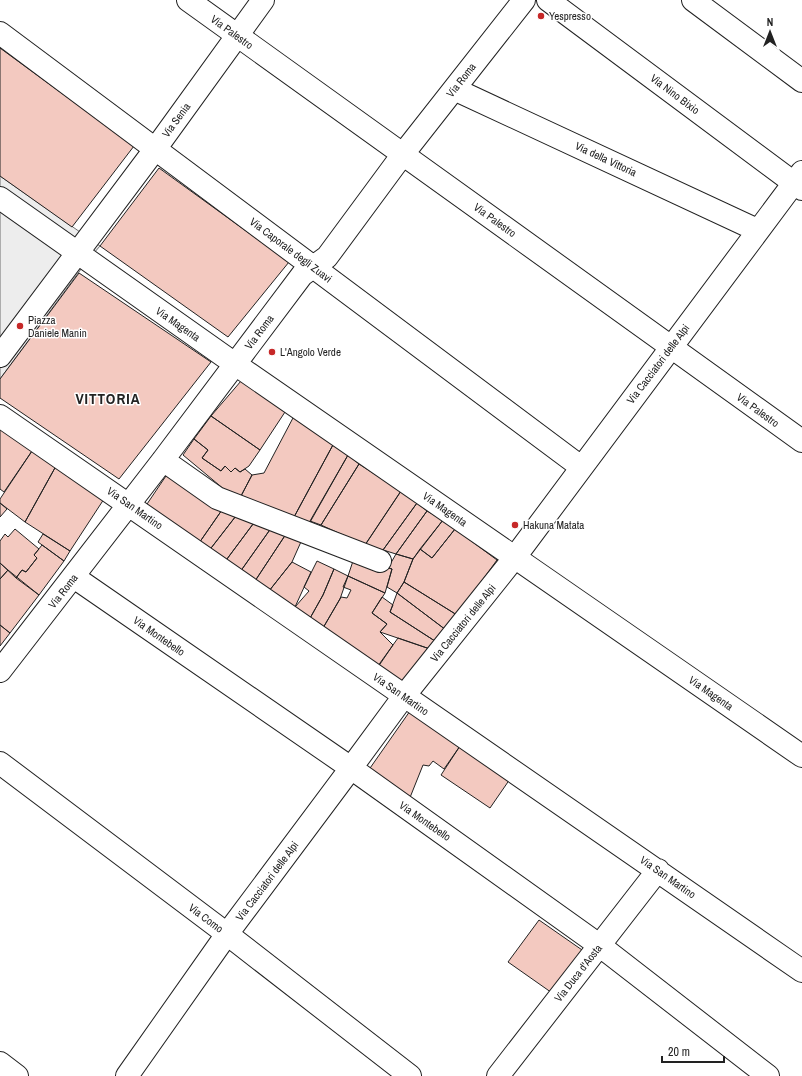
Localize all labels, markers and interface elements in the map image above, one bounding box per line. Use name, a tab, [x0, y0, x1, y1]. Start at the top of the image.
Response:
place label: Yespresso	[549, 9, 591, 23]
marker: Yespresso	[536, 11, 546, 21]
street label: Via Palestro	[208, 12, 256, 52]
north arrow	[750, 12, 790, 52]
text: N	[767, 15, 773, 29]
street label: Via Roma	[443, 60, 479, 100]
street label: Via Nino Bixio	[648, 71, 702, 117]
street label: Via Senia	[159, 100, 193, 140]
street label: Via della Vittoria	[573, 139, 639, 179]
street label: Via Palestro	[471, 200, 519, 240]
street label: Via Caporale degli Zuavi	[247, 214, 335, 286]
street label: Via Magenta	[153, 304, 203, 344]
street label: Via Roma	[241, 312, 277, 352]
place label: Piazza Daniele Manin	[28, 313, 87, 340]
marker: Piazza Daniele Manin	[15, 321, 25, 331]
street label: Via Cacciatori delle Alpi	[623, 321, 693, 407]
place label: L'Angolo Verde	[280, 345, 341, 359]
marker: L'Angolo Verde	[267, 347, 277, 357]
district label: VITTORIA	[75, 388, 141, 409]
street label: Via Palestro	[734, 390, 782, 430]
street label: Via San Martino	[104, 484, 166, 532]
street label: Via Magenta	[420, 489, 470, 529]
place label: Hakuna Matata	[523, 518, 584, 532]
marker: Hakuna Matata	[510, 520, 520, 530]
street label: Via Roma	[45, 571, 81, 611]
street label: Via Cacciatori delle Alpi	[427, 581, 499, 665]
street label: Via Montebello	[130, 613, 188, 659]
street label: Via San Martino	[370, 670, 432, 718]
street label: Via Magenta	[686, 673, 736, 713]
street label: Via Montebello	[396, 798, 454, 844]
street label: Via Cacciatori delle Alpi	[232, 838, 302, 924]
street label: Via San Martino	[637, 853, 699, 901]
street label: Via Como	[186, 900, 226, 936]
street label: Via Duca d'Aosta	[551, 941, 605, 1005]
scale bar	[662, 1038, 724, 1064]
text: 20 m	[668, 1044, 690, 1060]

